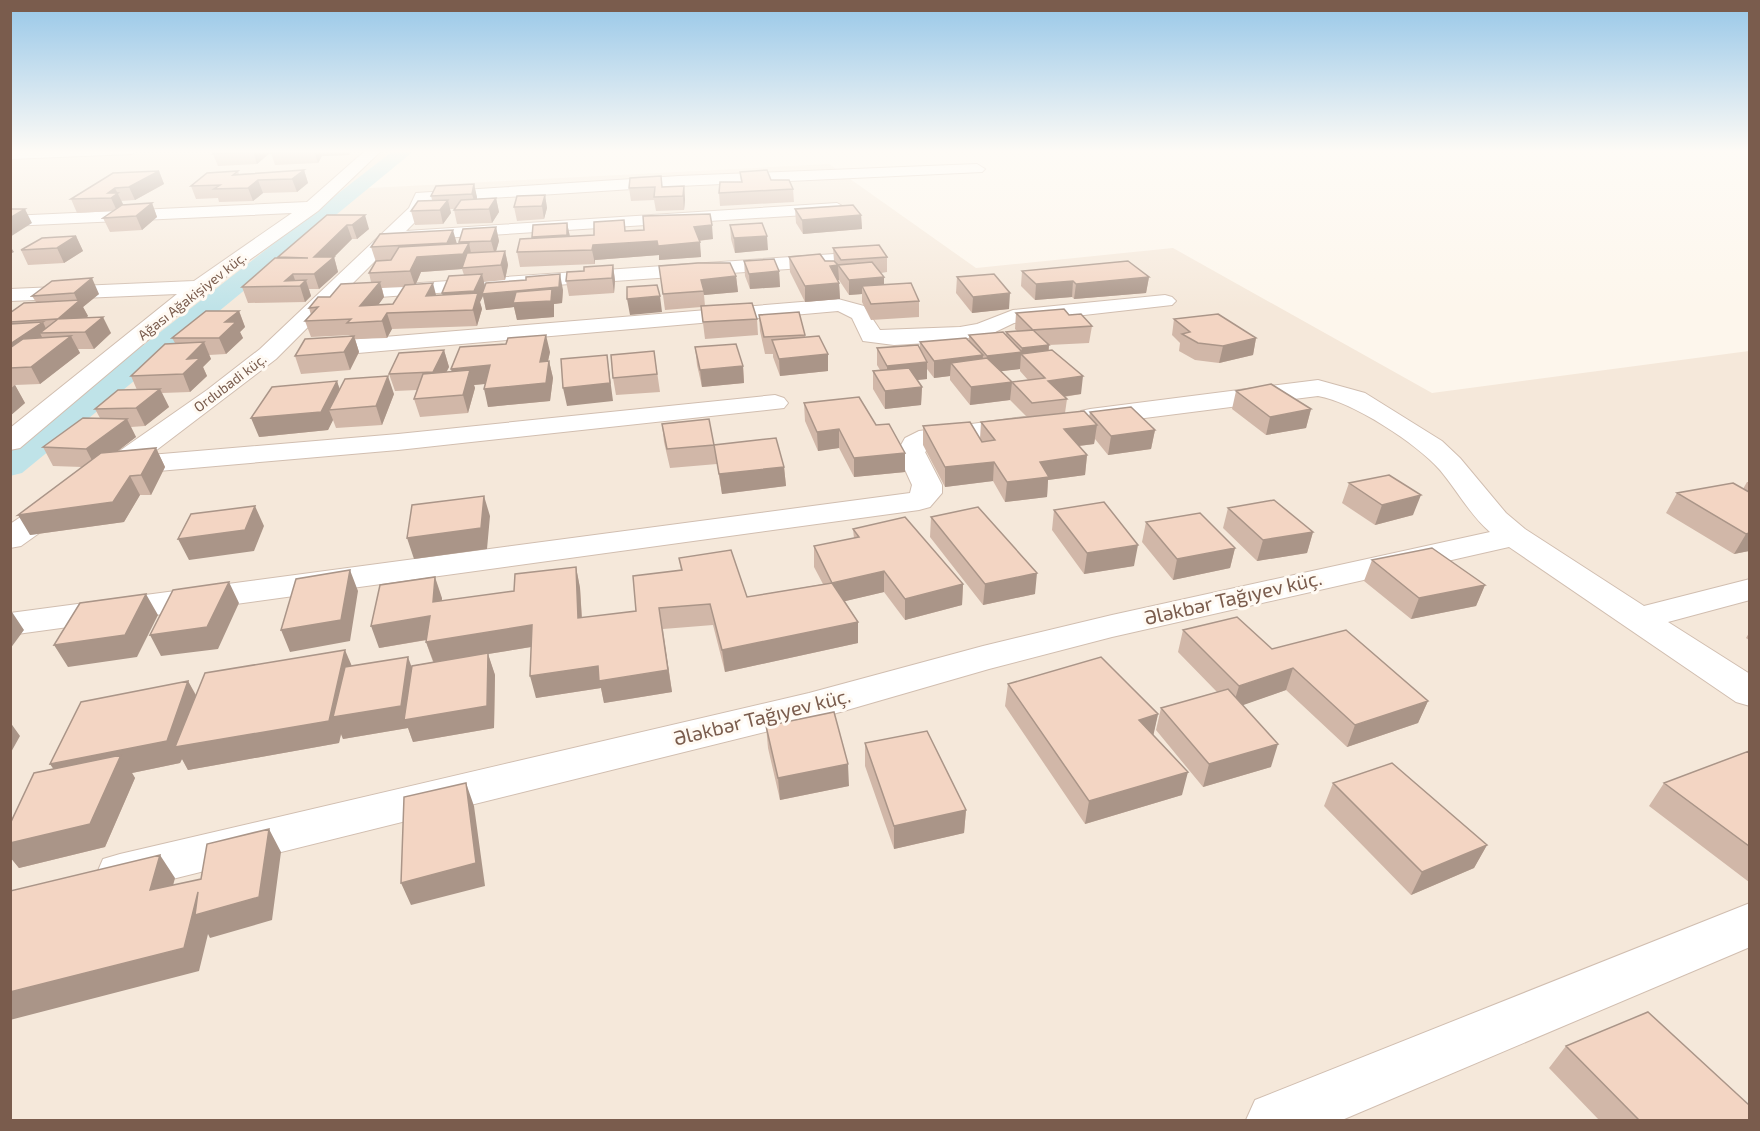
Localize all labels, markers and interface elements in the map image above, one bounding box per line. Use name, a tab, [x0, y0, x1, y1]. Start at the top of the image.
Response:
street label: Ağası Ağakişiyev küç.	[134, 248, 250, 344]
street label: Ordubadi küç.	[190, 350, 270, 416]
street label: Ələkbər Tağıyev küç.	[1141, 565, 1324, 630]
street label: Ələkbər Tağıyev küç.	[671, 682, 853, 751]

